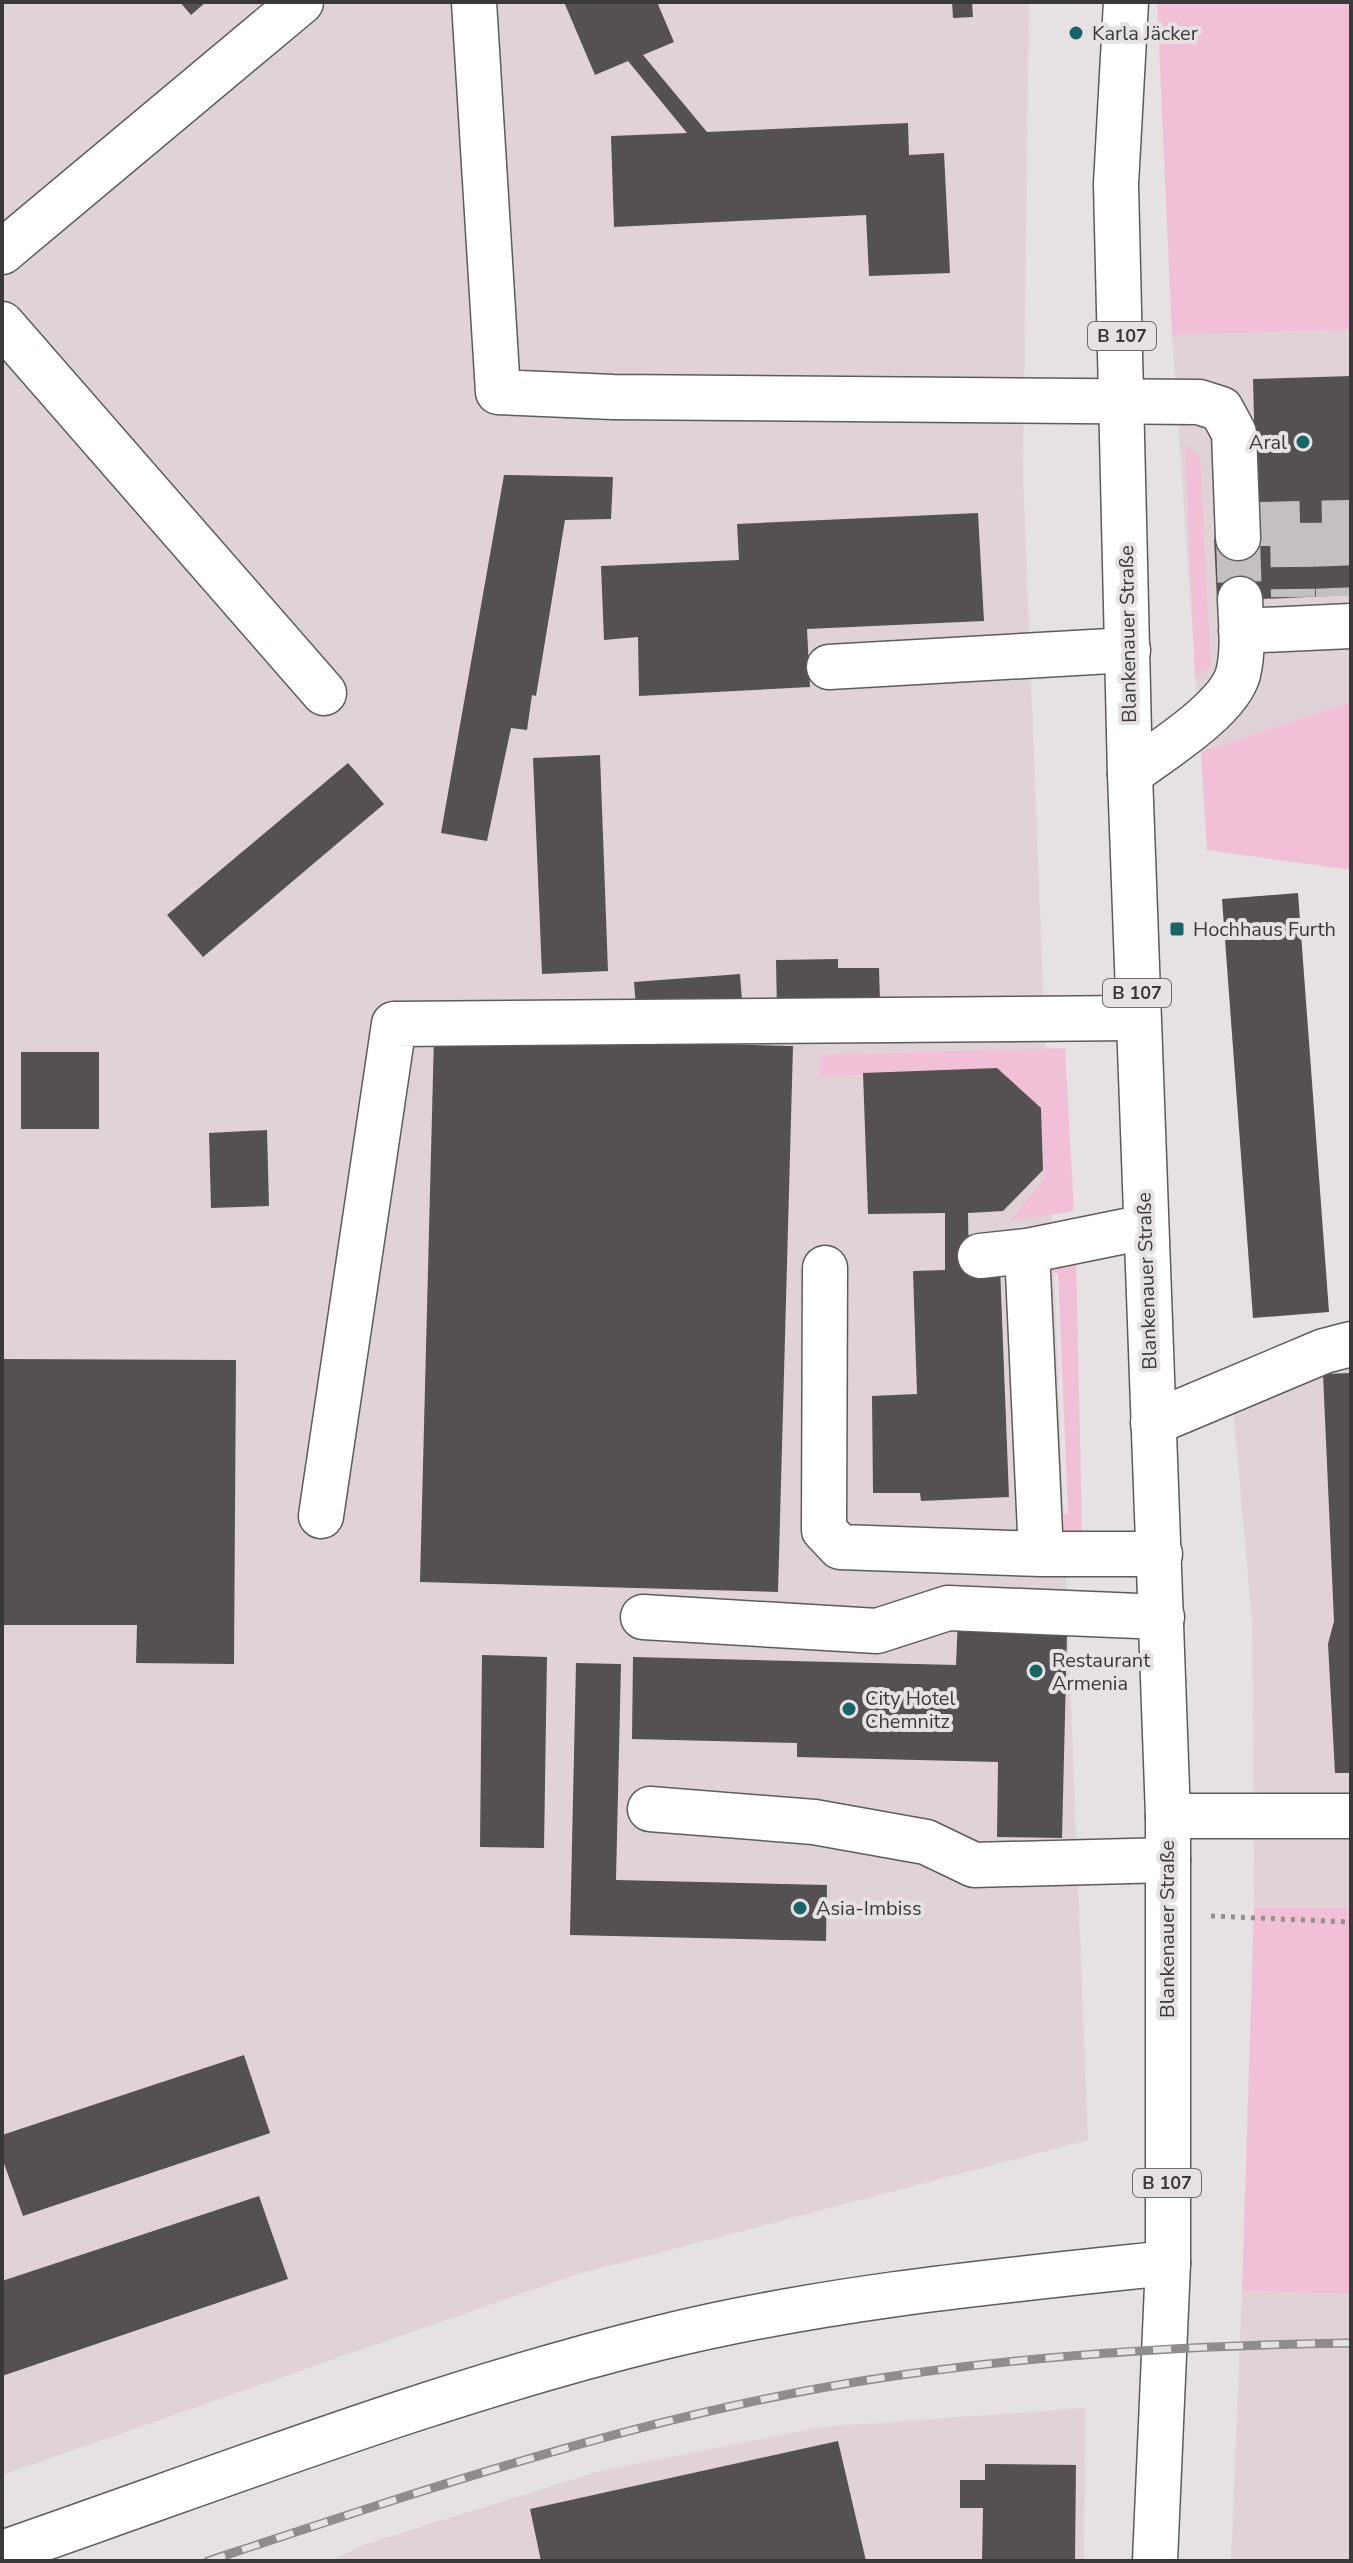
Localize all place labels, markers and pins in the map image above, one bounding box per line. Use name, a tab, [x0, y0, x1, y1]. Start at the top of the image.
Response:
place label: Karla Jäcker	[1092, 20, 1198, 47]
marker: Karla Jäcker	[1067, 24, 1085, 42]
place label: Aral	[1249, 429, 1287, 456]
marker: Aral	[1294, 433, 1312, 451]
place label: Hochhaus Furth	[1193, 916, 1336, 943]
marker: Hochhaus Furth	[1168, 920, 1186, 938]
place label: Restaurant Armenia	[1052, 1647, 1151, 1697]
marker: Restaurant Armenia	[1027, 1662, 1045, 1680]
place label: City Hotel Chemnitz	[865, 1685, 955, 1735]
marker: City Hotel Chemnitz	[840, 1700, 858, 1718]
place label: Asia-Imbiss	[816, 1895, 922, 1922]
marker: Asia-Imbiss	[791, 1899, 809, 1917]

